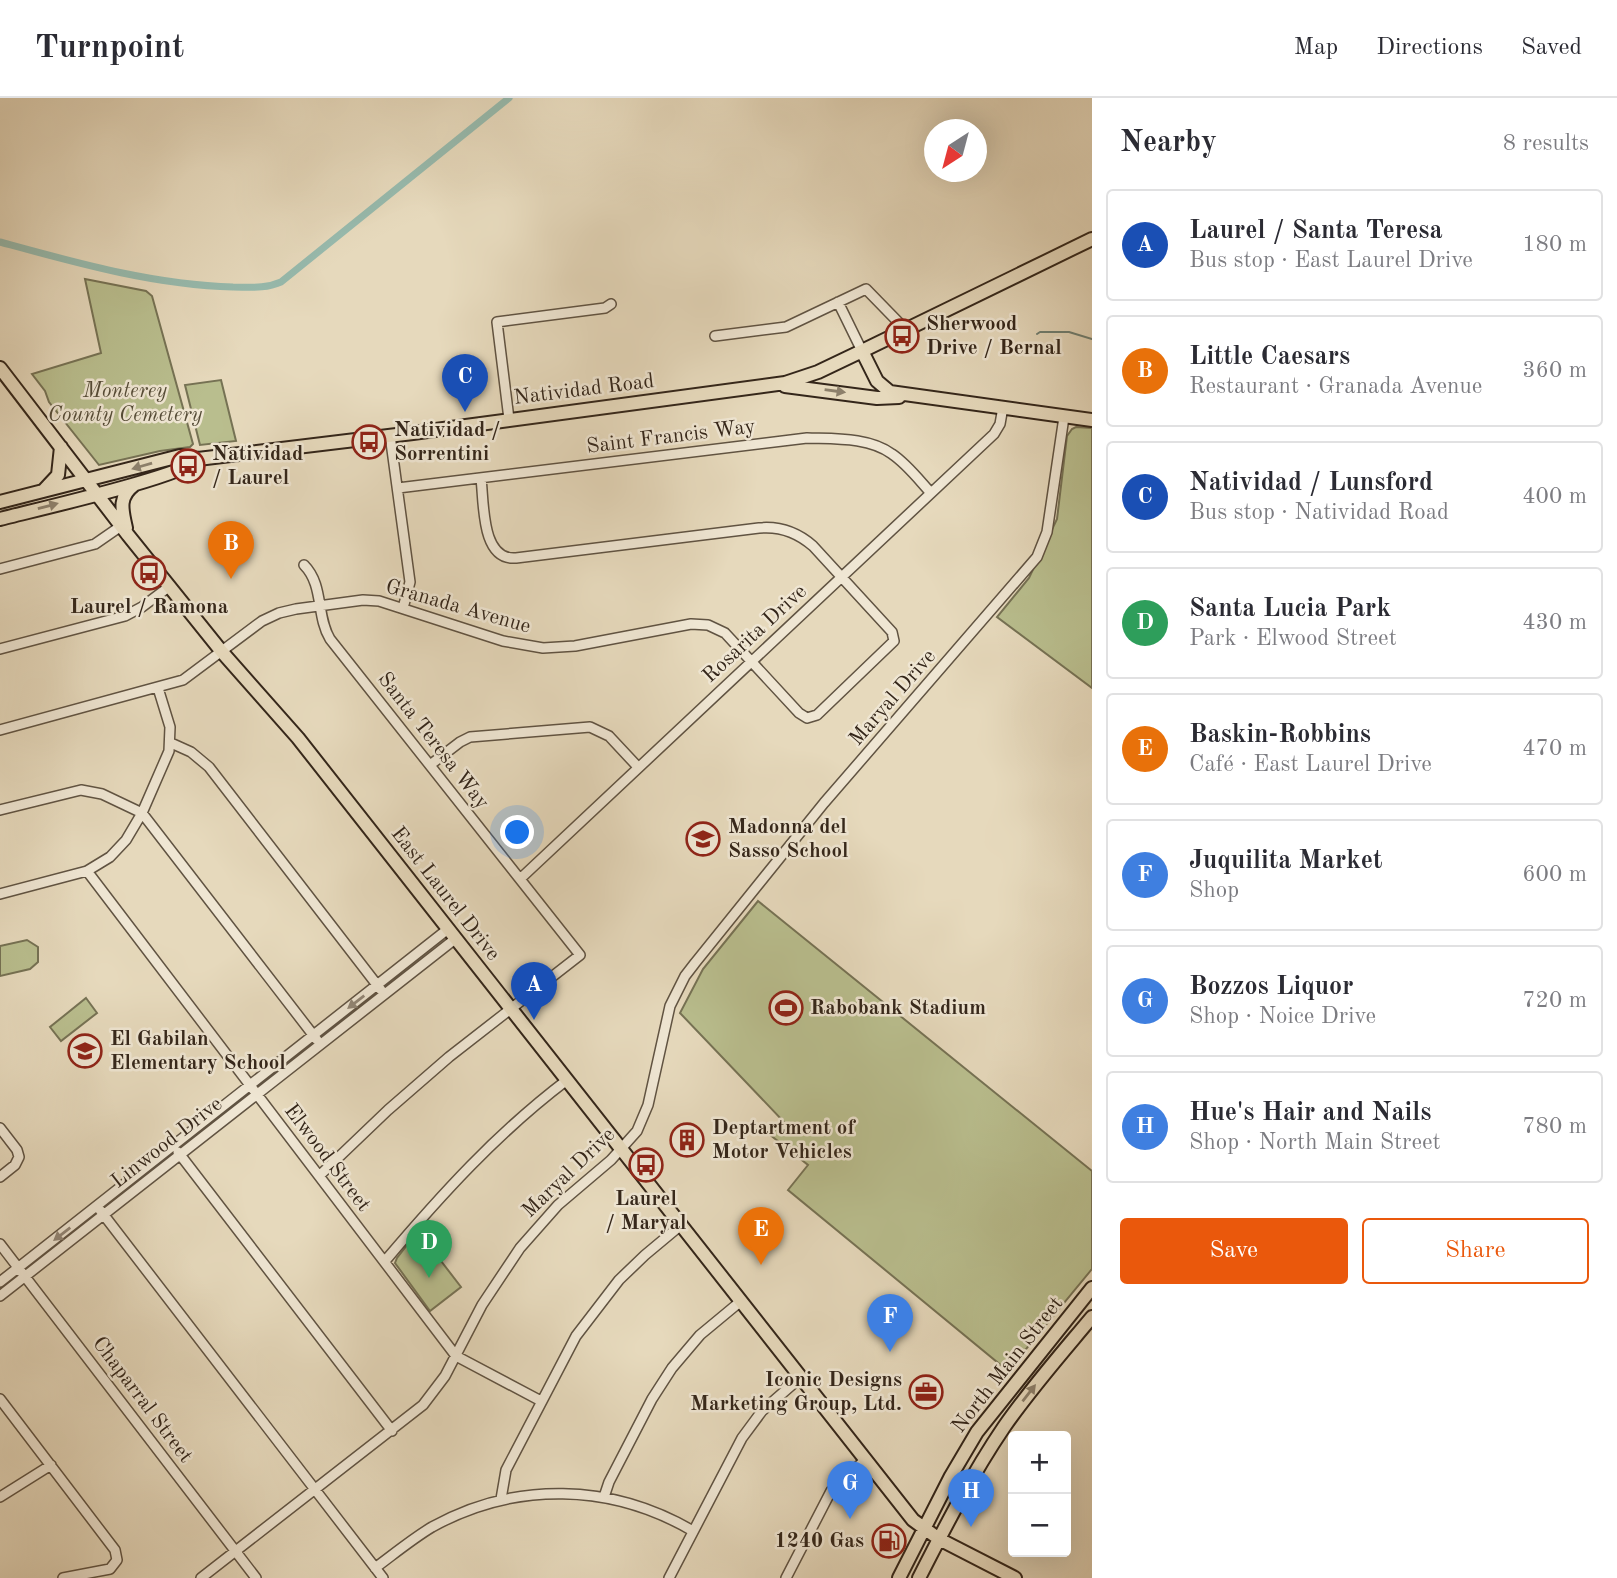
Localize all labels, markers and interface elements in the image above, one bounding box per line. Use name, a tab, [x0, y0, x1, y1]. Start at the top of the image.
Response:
text: Turnpoint	[35, 32, 184, 65]
text: Map	[1294, 36, 1338, 60]
text: Directions	[1376, 36, 1483, 60]
text: Saved	[1521, 36, 1582, 60]
north arrow	[924, 119, 987, 182]
text: Nearby	[1120, 128, 1217, 158]
text: 8 results	[1503, 132, 1589, 155]
text: Laurel / Santa Teresa	[1189, 218, 1443, 244]
text: A	[1136, 233, 1154, 256]
text: 180 m	[1522, 233, 1587, 256]
text: Bus stop · East Laurel Drive	[1189, 249, 1473, 272]
place label: Sherwood Drive / Bernal	[926, 314, 1062, 359]
bus stop icon: Sherwood Drive / Bernal	[883, 317, 921, 355]
text: Little Caesars	[1189, 344, 1350, 370]
pin: C	[442, 354, 488, 412]
text: B	[1137, 359, 1153, 382]
text: 360 m	[1522, 359, 1587, 382]
street label: Natividad Road	[513, 371, 655, 409]
text: Restaurant · Granada Avenue	[1189, 375, 1482, 398]
park label: Monterey County Cemetery	[48, 381, 202, 426]
one-way arrow	[824, 386, 846, 397]
street label: Saint Francis Way	[585, 416, 757, 458]
place label: Natividad / Sorrentini	[394, 420, 501, 465]
bus stop icon: Natividad / Sorrentini	[350, 423, 388, 461]
place label: Natividad / Laurel	[212, 444, 303, 489]
bus stop icon: Natividad / Laurel	[169, 447, 207, 485]
one-way arrow	[131, 461, 152, 471]
text: Natividad / Lunsford	[1189, 470, 1433, 496]
text: C	[1137, 485, 1153, 508]
text: 400 m	[1522, 485, 1587, 508]
one-way arrow	[38, 501, 59, 511]
text: Bus stop · Natividad Road	[1189, 501, 1449, 524]
pin: B	[208, 521, 254, 579]
bus stop icon: Laurel / Ramona	[130, 554, 168, 592]
street label: Granada Avenue	[383, 576, 533, 638]
street label: Rosarita Drive	[699, 581, 811, 687]
text: Santa Lucia Park	[1189, 596, 1391, 622]
place label: Laurel / Ramona	[70, 597, 229, 618]
text: D	[1136, 611, 1154, 634]
text: 430 m	[1522, 611, 1587, 634]
text: Park · Elwood Street	[1189, 627, 1397, 650]
street label: Maryal Drive	[846, 646, 940, 750]
street label: Santa Teresa Way	[373, 669, 493, 813]
text: Baskin-Robbins	[1189, 722, 1371, 748]
text: E	[1137, 737, 1153, 760]
text: 470 m	[1522, 737, 1587, 760]
text: Café · East Laurel Drive	[1189, 753, 1432, 776]
your location	[500, 815, 534, 849]
place label: Madonna del Sasso School	[728, 817, 848, 862]
school or university icon: Madonna del Sasso School	[684, 820, 722, 858]
street label: East Laurel Drive	[387, 823, 503, 965]
text: Juquilita Market	[1189, 848, 1383, 874]
text: F	[1137, 863, 1153, 886]
text: 600 m	[1522, 863, 1587, 886]
text: Shop	[1189, 879, 1239, 902]
pin: A	[511, 962, 557, 1020]
text: Bozzos Liquor	[1189, 974, 1353, 1000]
sports icon: Rabobank Stadium	[767, 989, 805, 1027]
text: G	[1137, 989, 1153, 1012]
text: 720 m	[1522, 989, 1587, 1012]
one-way arrow	[348, 995, 366, 1010]
place label: Rabobank Stadium	[810, 998, 986, 1019]
text: Shop · Noice Drive	[1189, 1005, 1376, 1028]
place label: El Gabilan Elementary School	[110, 1029, 286, 1074]
school or university icon: El Gabilan Elementary School	[66, 1032, 104, 1070]
street label: Linwood Drive	[108, 1093, 226, 1193]
street label: Elwood Street	[280, 1100, 374, 1216]
text: Hue's Hair and Nails	[1189, 1100, 1431, 1126]
text: H	[1136, 1115, 1154, 1138]
text: 780 m	[1522, 1115, 1587, 1138]
place label: Deptartment of Motor Vehicles	[712, 1118, 856, 1163]
building icon: Deptartment of Motor Vehicles	[668, 1121, 706, 1159]
street label: Maryal Drive	[519, 1124, 619, 1222]
text: Shop · North Main Street	[1189, 1131, 1441, 1154]
bus stop icon: Laurel / Maryal	[627, 1146, 665, 1184]
place label: Laurel / Maryal	[605, 1189, 687, 1234]
pin: E	[738, 1207, 784, 1265]
button: Save	[1120, 1218, 1348, 1284]
button: Share	[1362, 1218, 1589, 1284]
pin: D	[406, 1220, 452, 1278]
one-way arrow	[53, 1226, 71, 1241]
street label: North Main Street	[949, 1293, 1067, 1437]
pin: F	[867, 1294, 913, 1352]
street label: Chaparral Street	[88, 1333, 196, 1467]
place label: Iconic Designs Marketing Group, Ltd.	[690, 1370, 902, 1415]
office icon: Iconic Designs Marketing Group, Ltd.	[907, 1373, 945, 1411]
one-way arrow	[1022, 1385, 1037, 1403]
map controls	[1008, 1431, 1071, 1557]
button: +	[1008, 1431, 1071, 1494]
pin: G	[827, 1461, 873, 1519]
pin: H	[948, 1469, 994, 1527]
button: −	[1008, 1494, 1071, 1557]
fuel station icon: 1240 Gas	[870, 1522, 908, 1560]
place label: 1240 Gas	[775, 1531, 864, 1552]

